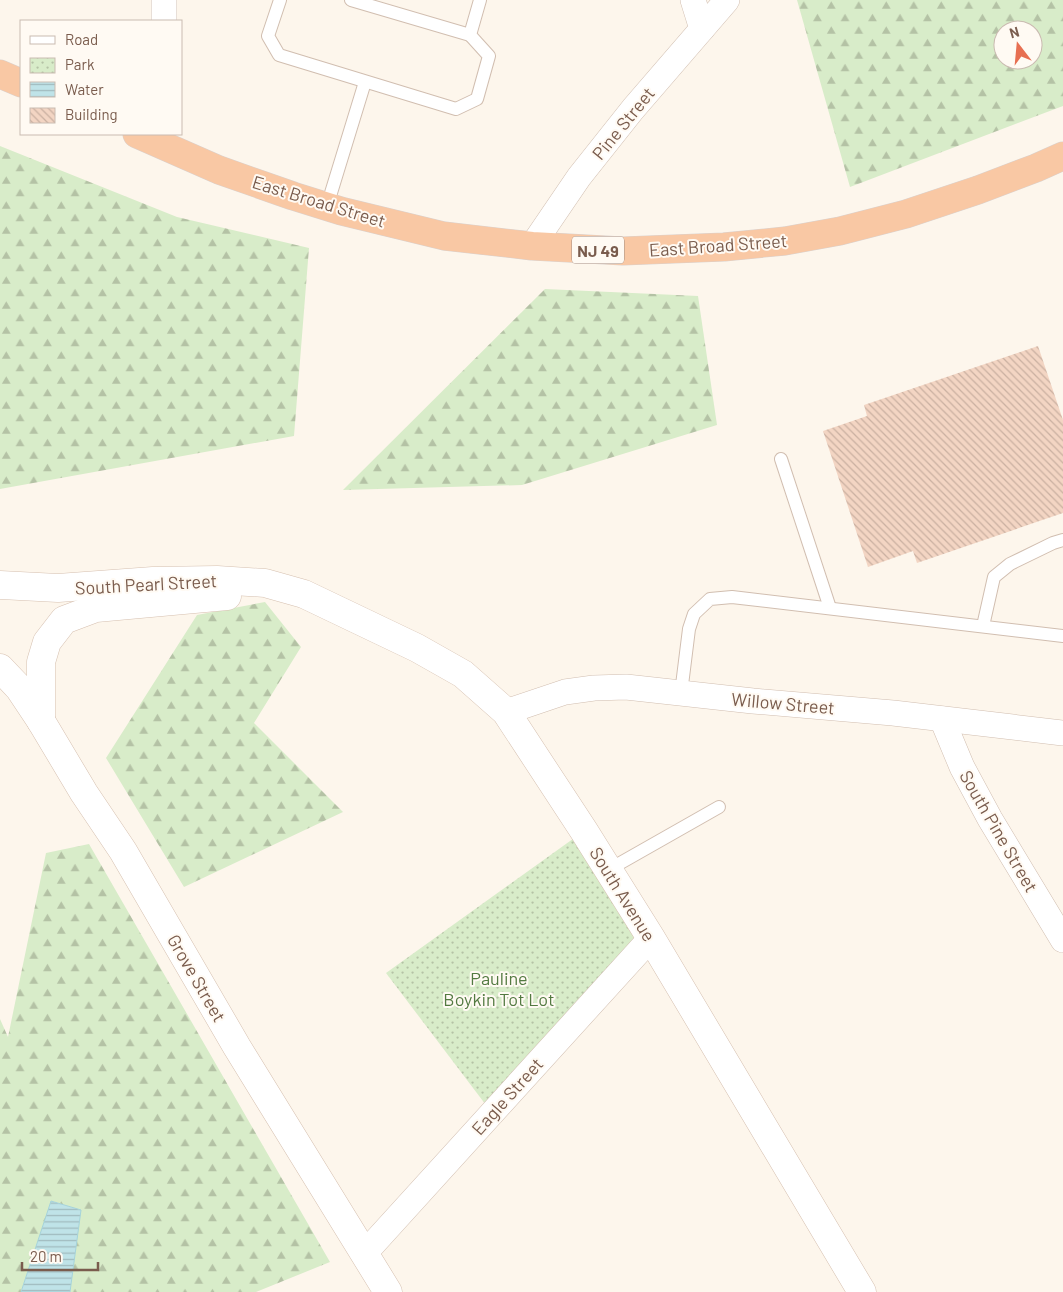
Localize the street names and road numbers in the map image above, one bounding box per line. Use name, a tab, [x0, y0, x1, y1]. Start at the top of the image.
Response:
street label: Pine Street	[587, 82, 659, 164]
street label: East Broad Street	[250, 170, 388, 232]
street label: East Broad Street	[648, 229, 788, 261]
road number: NJ 49	[572, 236, 624, 264]
street label: South Pearl Street	[74, 569, 218, 599]
street label: Willow Street	[730, 688, 836, 718]
street label: South Pine Street	[955, 766, 1043, 896]
street label: South Avenue	[585, 843, 661, 945]
street label: Grove Street	[163, 930, 231, 1026]
street label: Eagle Street	[467, 1053, 547, 1139]

